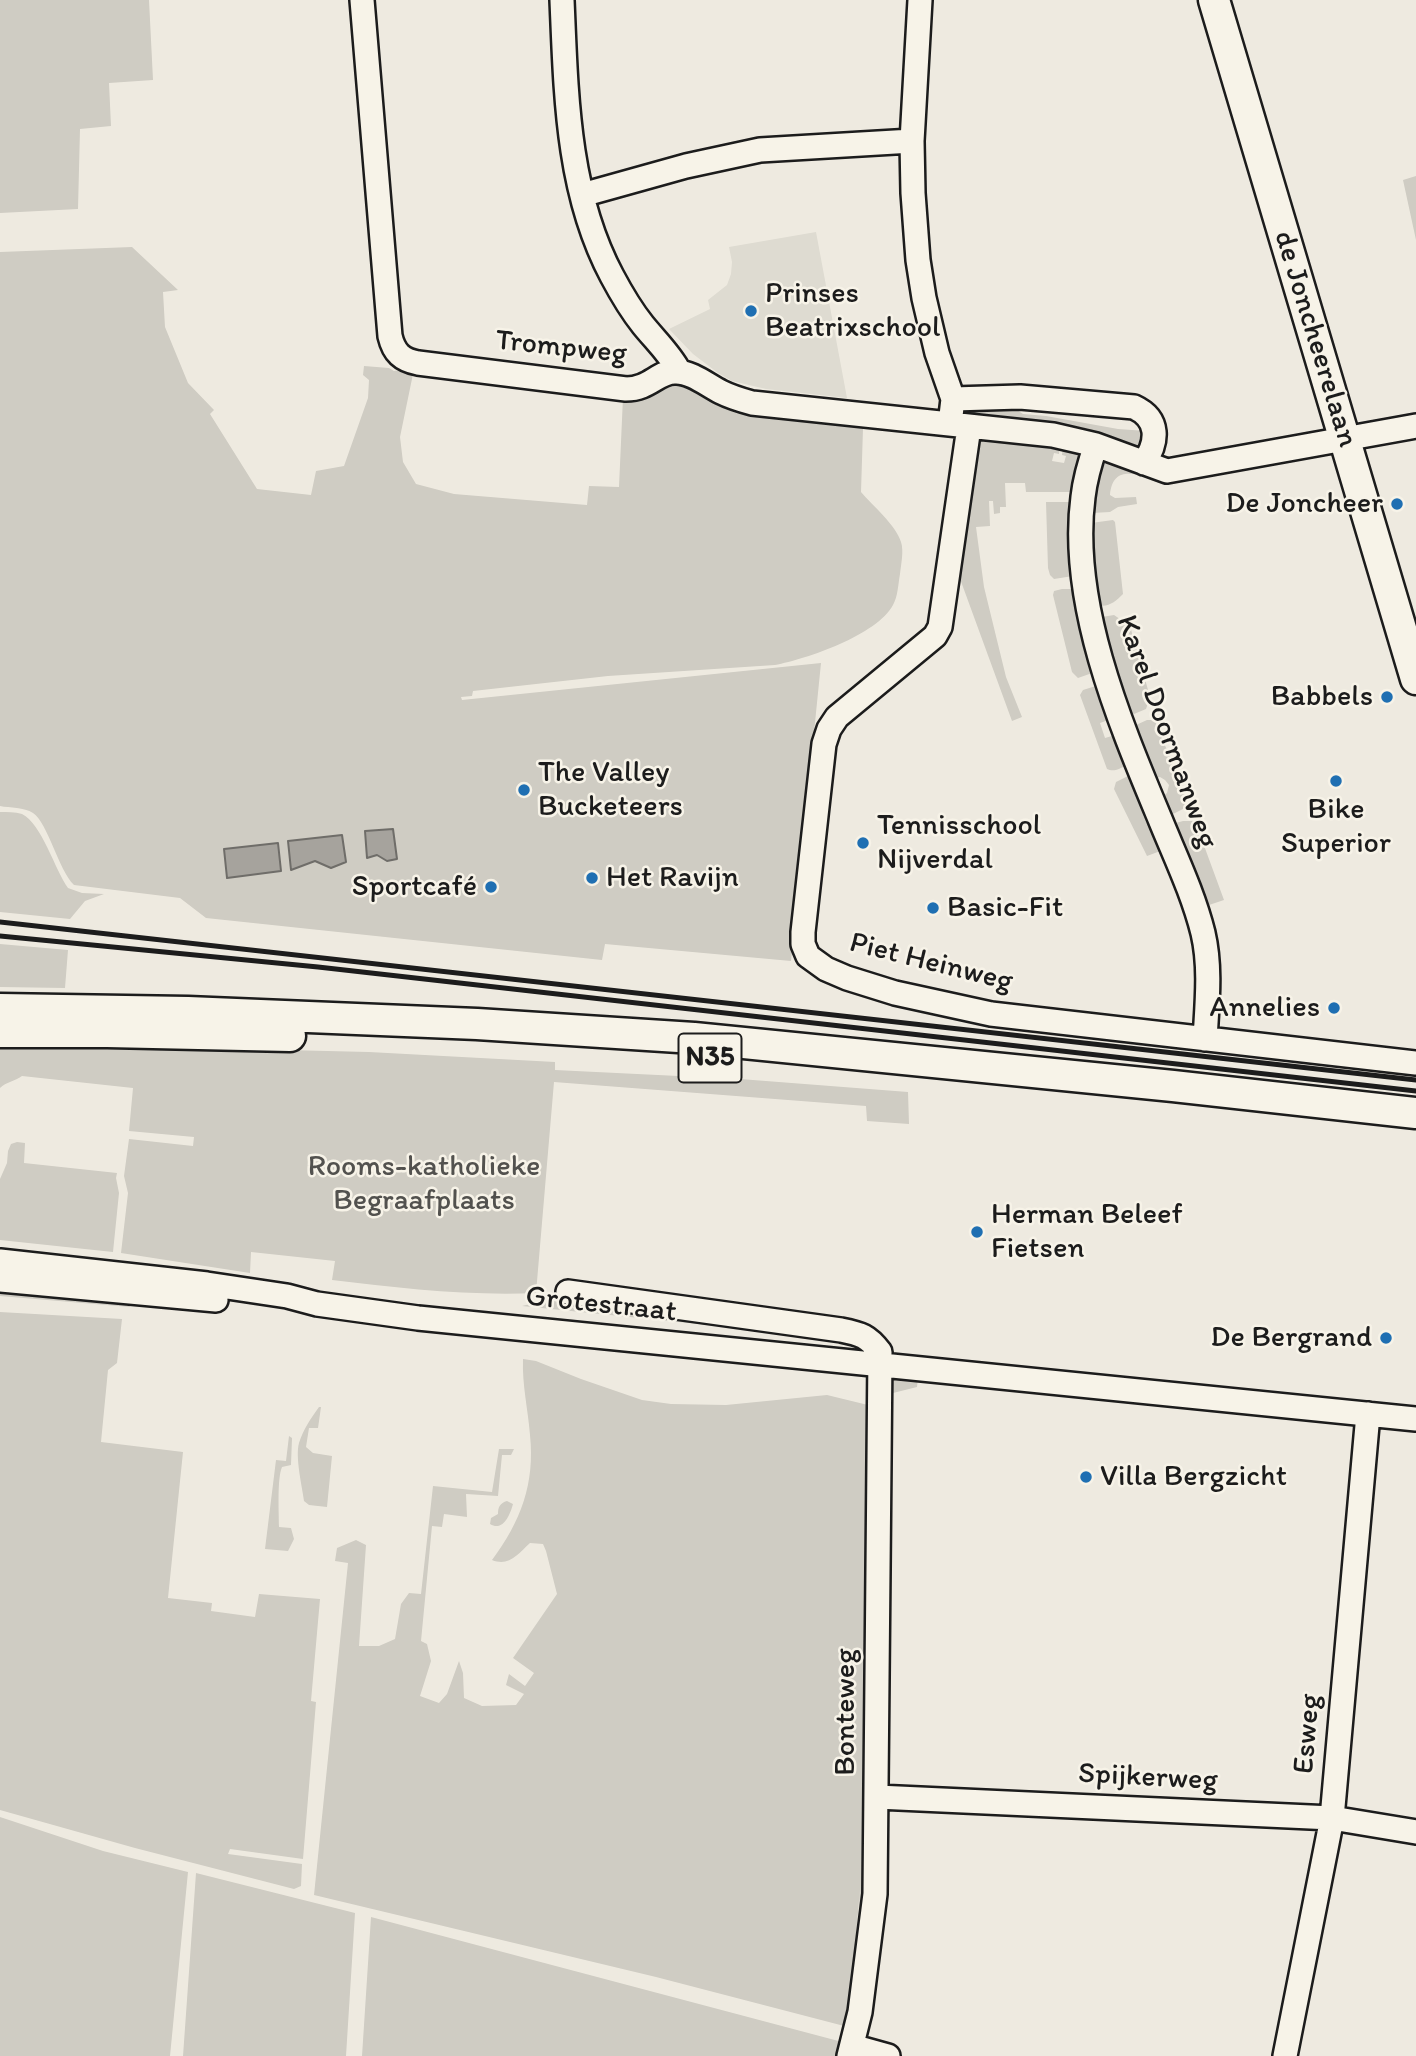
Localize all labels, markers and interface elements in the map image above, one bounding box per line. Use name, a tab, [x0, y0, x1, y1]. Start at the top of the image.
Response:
street label: de Joncheerelaan	[1265, 227, 1365, 451]
place label: Prinses Beatrixschool	[765, 276, 941, 346]
marker: Prinses Beatrixschool	[743, 303, 759, 319]
street label: Trompweg	[494, 323, 628, 373]
place label: De Joncheer	[1225, 486, 1383, 522]
marker: De Joncheer	[1389, 496, 1405, 512]
street label: Karel Doormanweg	[1107, 611, 1225, 853]
place label: Babbels	[1271, 679, 1373, 715]
marker: Babbels	[1379, 689, 1395, 705]
place label: The Valley Bucketeers	[538, 755, 683, 826]
marker: Bike Superior	[1328, 773, 1344, 789]
marker: The Valley Bucketeers	[516, 782, 532, 798]
place label: Bike Superior	[1281, 792, 1391, 862]
place label: Tennisschool Nijverdal	[877, 808, 1041, 878]
marker: Tennisschool Nijverdal	[855, 835, 871, 851]
place label: Het Ravijn	[606, 860, 739, 896]
place label: Sportcafé	[352, 869, 477, 905]
marker: Het Ravijn	[584, 870, 600, 886]
marker: Sportcafé	[483, 879, 499, 895]
place label: Basic-Fit	[947, 890, 1063, 926]
marker: Basic-Fit	[925, 900, 941, 916]
street label: Piet Heinweg	[846, 925, 1016, 1001]
place label: Annelies	[1210, 990, 1320, 1026]
marker: Annelies	[1326, 1000, 1342, 1016]
road number: N35	[678, 1034, 742, 1082]
park label: Rooms-katholieke Begraafplaats	[308, 1149, 540, 1220]
place label: Herman Beleef Fietsen	[991, 1197, 1183, 1268]
marker: Herman Beleef Fietsen	[969, 1224, 985, 1240]
street label: Grotestraat	[524, 1279, 678, 1331]
place label: De Bergrand	[1211, 1320, 1372, 1356]
marker: De Bergrand	[1378, 1330, 1394, 1346]
place label: Villa Bergzicht	[1100, 1459, 1287, 1495]
marker: Villa Bergzicht	[1078, 1469, 1094, 1485]
street label: Bonteweg	[828, 1648, 864, 1776]
street label: Esweg	[1287, 1693, 1329, 1775]
street label: Spijkerweg	[1077, 1756, 1219, 1800]

